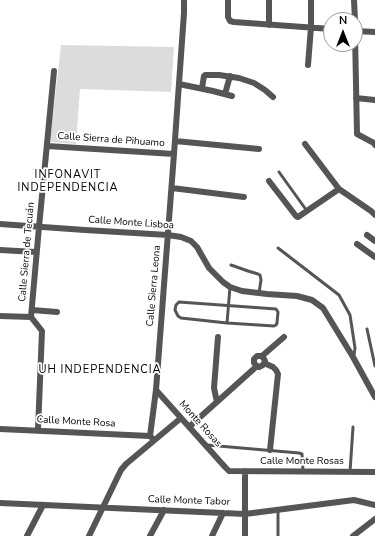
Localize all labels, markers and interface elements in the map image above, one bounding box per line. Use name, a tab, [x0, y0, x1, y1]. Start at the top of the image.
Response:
north arrow	[323, 12, 363, 52]
text: N	[339, 13, 347, 28]
street label: Calle Sierra de Pihuamo	[57, 130, 165, 150]
district label: INFONAVIT INDEPENDENCIA	[18, 168, 118, 194]
street label: Calle Sierra de Tecuán	[17, 202, 37, 302]
street label: Calle Monte Lisboa	[88, 214, 174, 232]
street label: Calle Sierra Leona	[144, 245, 164, 327]
district label: UH INDEPENDENCIA	[38, 363, 162, 377]
street label: Monte Rosas	[176, 398, 224, 450]
street label: Calle Monte Rosa	[36, 414, 116, 430]
street label: Calle Monte Rosas	[260, 456, 344, 468]
street label: Calle Monte Tabor	[148, 494, 230, 508]

